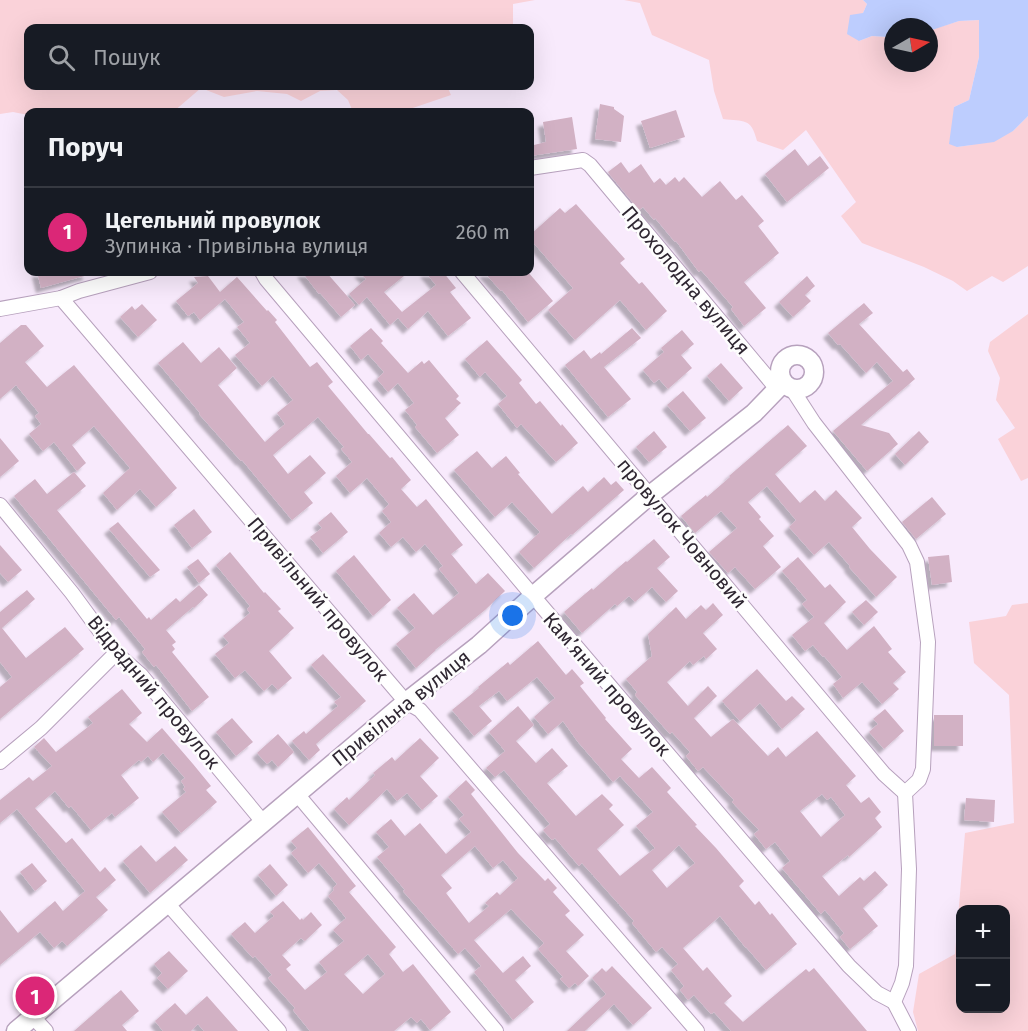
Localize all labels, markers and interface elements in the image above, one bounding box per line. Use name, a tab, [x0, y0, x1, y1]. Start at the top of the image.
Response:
north arrow	[884, 18, 938, 72]
search box	[24, 24, 534, 90]
icon: search	[45, 41, 78, 74]
text: Пошук	[93, 44, 160, 71]
text: Поруч	[48, 132, 124, 163]
street label: Прохолодна вулиця	[617, 201, 755, 359]
text: Цегельний провулок	[105, 207, 320, 234]
text: 1	[63, 220, 72, 244]
text: 260 m	[456, 220, 510, 244]
text: Зупинка · Привільна вулиця	[105, 234, 368, 258]
street label: провулок Човновий	[612, 453, 752, 613]
street label: Привільний провулок	[242, 512, 394, 686]
your location	[498, 601, 527, 630]
street label: Камʼяний провулок	[538, 607, 676, 761]
street label: Відрадний провулок	[83, 610, 226, 774]
street label: Привільна вулиця	[327, 645, 475, 771]
map controls	[956, 905, 1010, 1013]
button: +	[956, 905, 1010, 959]
button: −	[956, 959, 1010, 1013]
pin: 1	[15, 974, 54, 1018]

